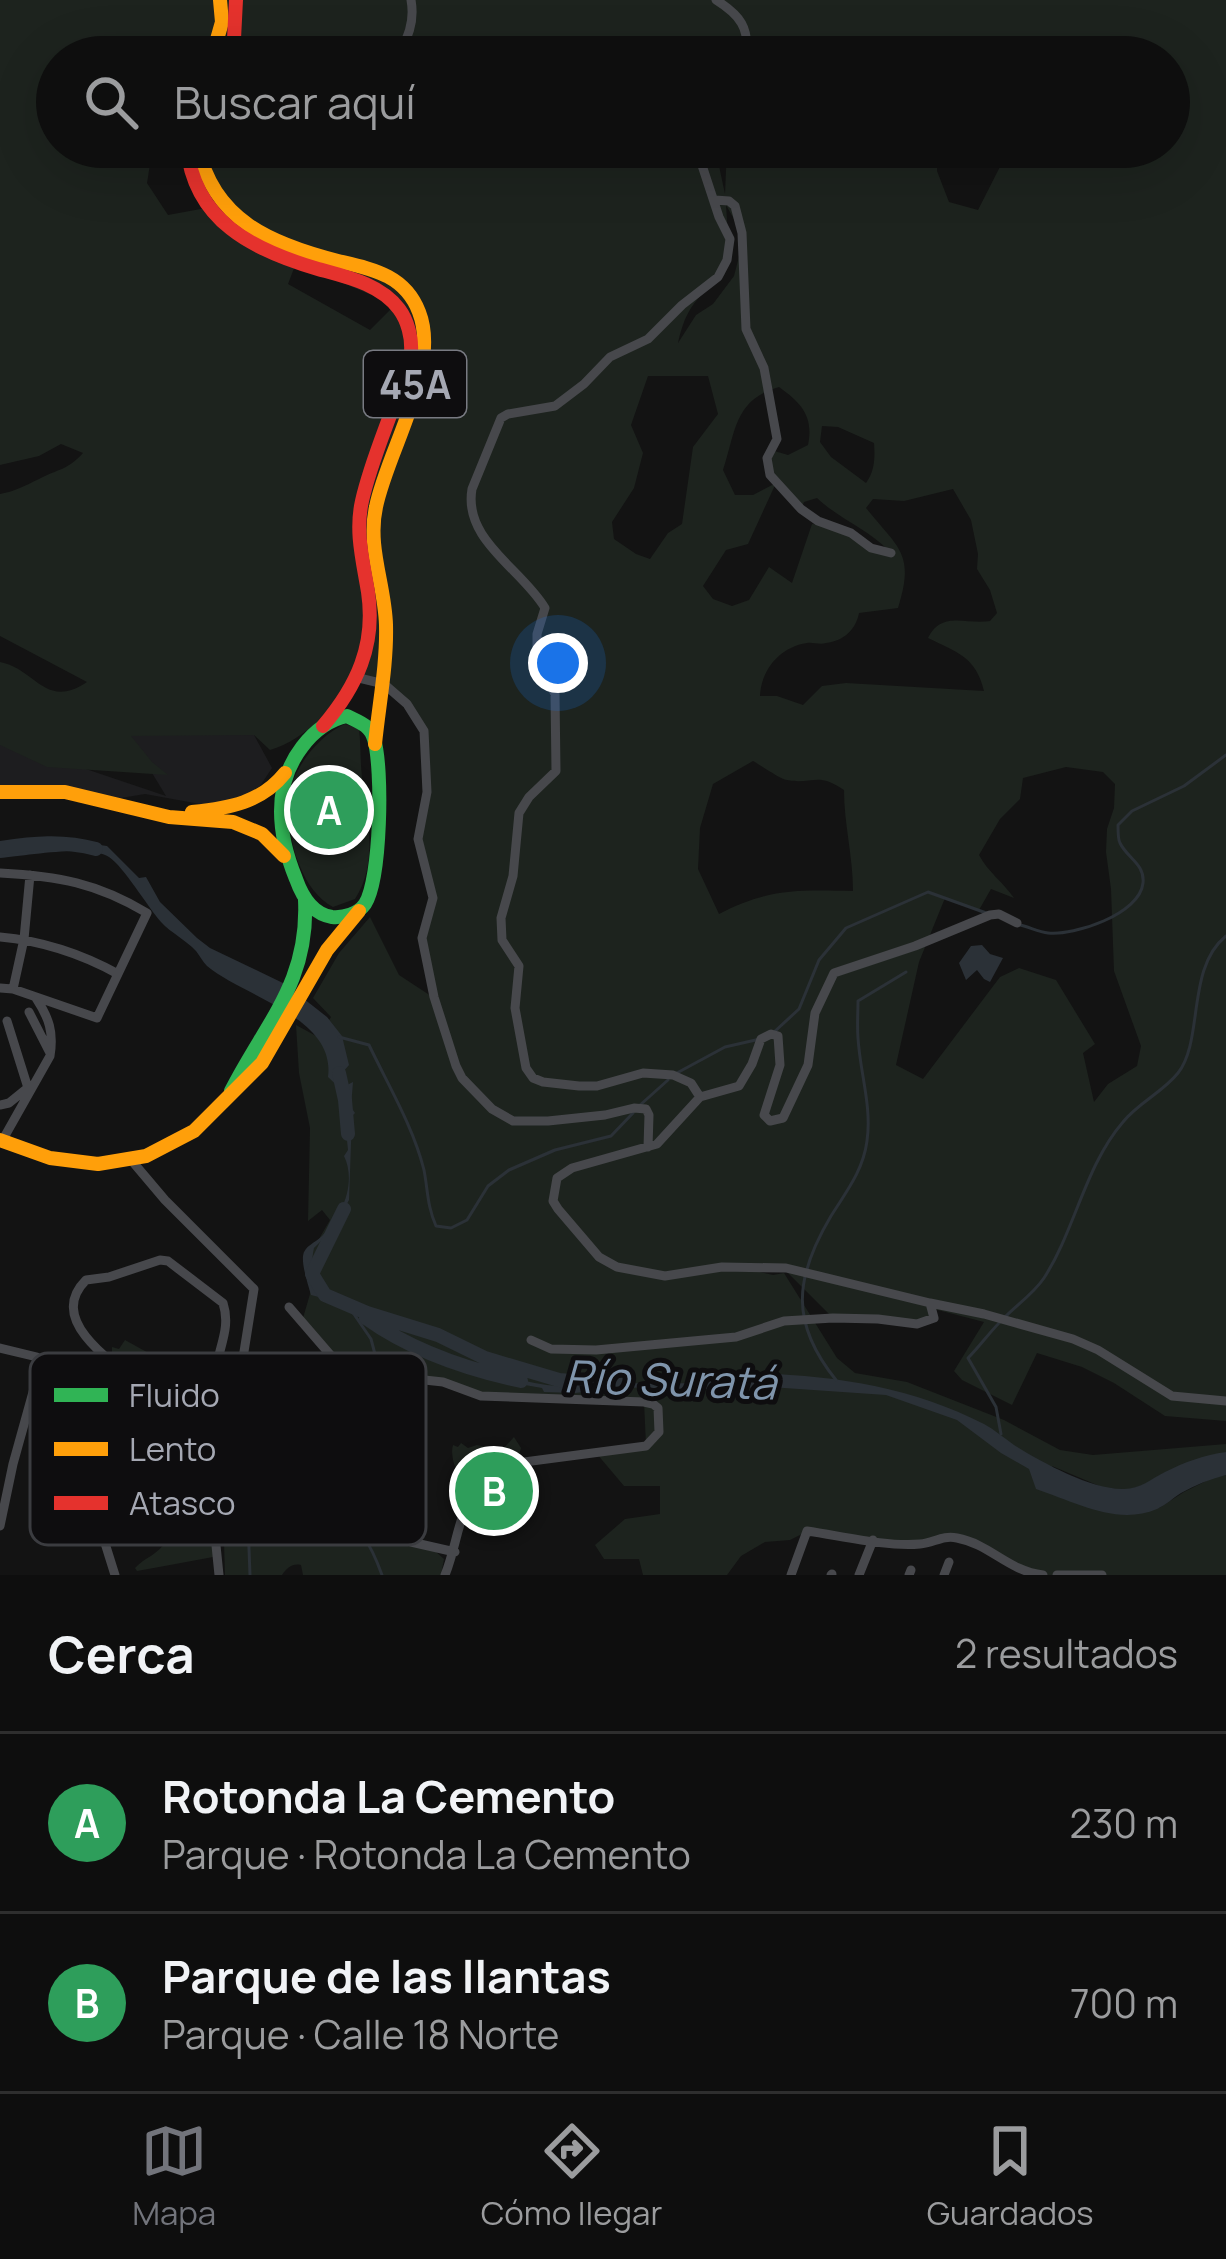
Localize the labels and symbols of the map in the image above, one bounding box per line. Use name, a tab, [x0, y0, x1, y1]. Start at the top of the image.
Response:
road number: 45A	[364, 351, 466, 417]
your location	[528, 633, 588, 693]
pin: A	[290, 765, 368, 855]
water label: Río Suratá	[563, 1344, 779, 1414]
legend	[30, 1353, 426, 1545]
text: Fluido	[129, 1372, 220, 1417]
text: Lento	[129, 1426, 216, 1471]
pin: B	[455, 1446, 533, 1536]
text: Atasco	[129, 1480, 235, 1525]

